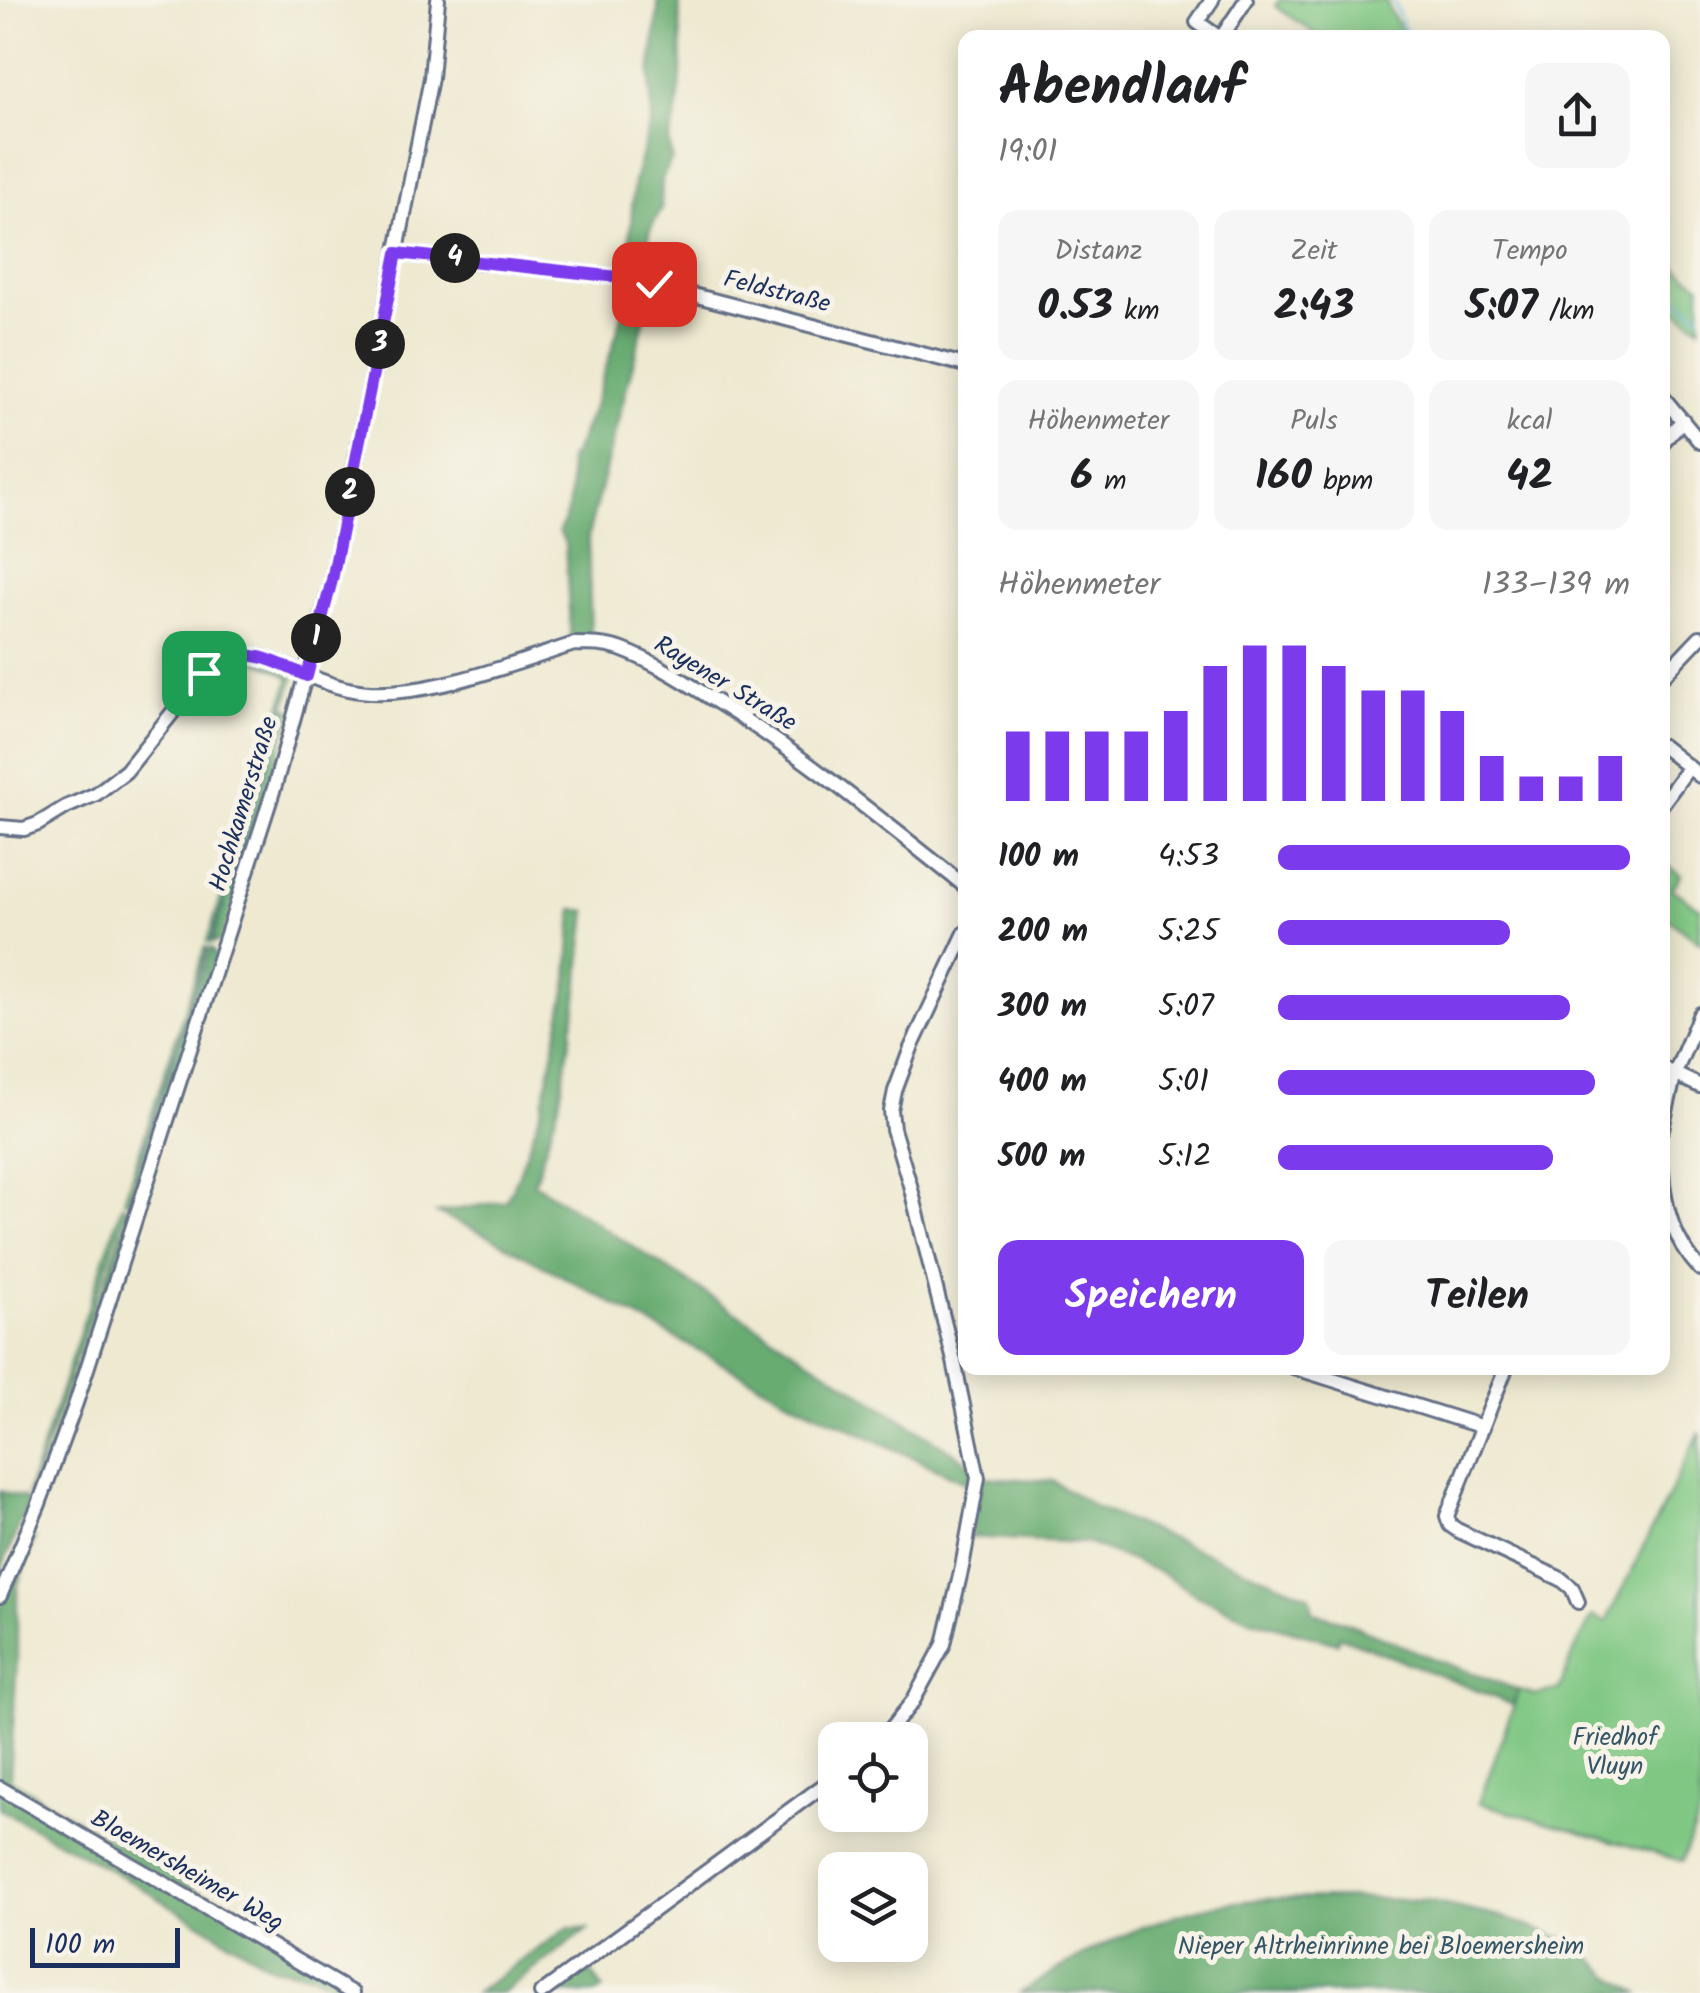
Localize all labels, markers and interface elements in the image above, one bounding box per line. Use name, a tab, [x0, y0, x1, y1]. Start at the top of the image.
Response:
text: Abendlauf	[998, 46, 1244, 133]
button: share	[1525, 63, 1630, 168]
text: 19:01	[998, 127, 1058, 178]
text: Distanz	[1054, 229, 1142, 274]
text: Zeit	[1290, 229, 1338, 274]
text: Tempo	[1492, 229, 1568, 274]
pin: 4	[430, 233, 480, 283]
text: 4	[447, 235, 463, 280]
pin	[612, 242, 697, 327]
icon: check	[627, 257, 682, 312]
street label: Feldstraße	[719, 259, 835, 325]
text: 0.53	[1037, 274, 1113, 341]
text: 2:43	[1274, 274, 1354, 341]
text: 5:07	[1465, 274, 1538, 341]
text: km	[1113, 289, 1160, 334]
text: /km	[1538, 289, 1594, 334]
pin: 3	[355, 319, 405, 369]
text: 3	[372, 321, 388, 366]
text: Höhenmeter	[1028, 399, 1169, 444]
text: Puls	[1290, 399, 1338, 444]
text: kcal	[1507, 399, 1552, 444]
text: 6	[1070, 444, 1093, 511]
text: 160	[1255, 444, 1312, 511]
text: 42	[1506, 444, 1553, 511]
text: m	[1093, 459, 1126, 504]
text: bpm	[1312, 459, 1373, 504]
pin: 2	[325, 467, 375, 517]
text: 2	[342, 469, 358, 514]
text: Höhenmeter	[998, 560, 1160, 611]
text: 133–139 m	[1482, 560, 1630, 611]
pin: 1	[291, 613, 341, 663]
text: 1	[312, 615, 320, 660]
street label: Rayener Straße	[646, 625, 804, 743]
pin	[162, 631, 247, 716]
icon: arrive	[177, 646, 232, 701]
street label: Hochkamerstraße	[198, 711, 290, 897]
text: 100 m	[998, 832, 1079, 883]
text: 4:53	[1158, 832, 1219, 883]
text: 200 m	[998, 907, 1088, 958]
text: 5:25	[1158, 907, 1219, 958]
text: 300 m	[998, 982, 1087, 1033]
text: 5:07	[1158, 982, 1214, 1033]
text: 400 m	[998, 1057, 1087, 1108]
text: 5:01	[1158, 1057, 1209, 1108]
text: 500 m	[998, 1132, 1086, 1183]
text: 5:12	[1158, 1132, 1212, 1183]
button: Speichern	[998, 1240, 1304, 1355]
button: Teilen	[1324, 1240, 1630, 1355]
park label: Friedhof Vluyn	[1572, 1718, 1660, 1787]
map controls	[818, 1722, 928, 1962]
button: locate	[818, 1722, 928, 1832]
street label: Bloemersheimer Weg	[83, 1799, 291, 1943]
button: layers	[818, 1852, 928, 1962]
scale bar	[30, 1923, 180, 1968]
text: 100 m	[45, 1923, 115, 1968]
park label: Nieper Altrheinrinne bei Bloemersheim	[1178, 1927, 1584, 1967]

